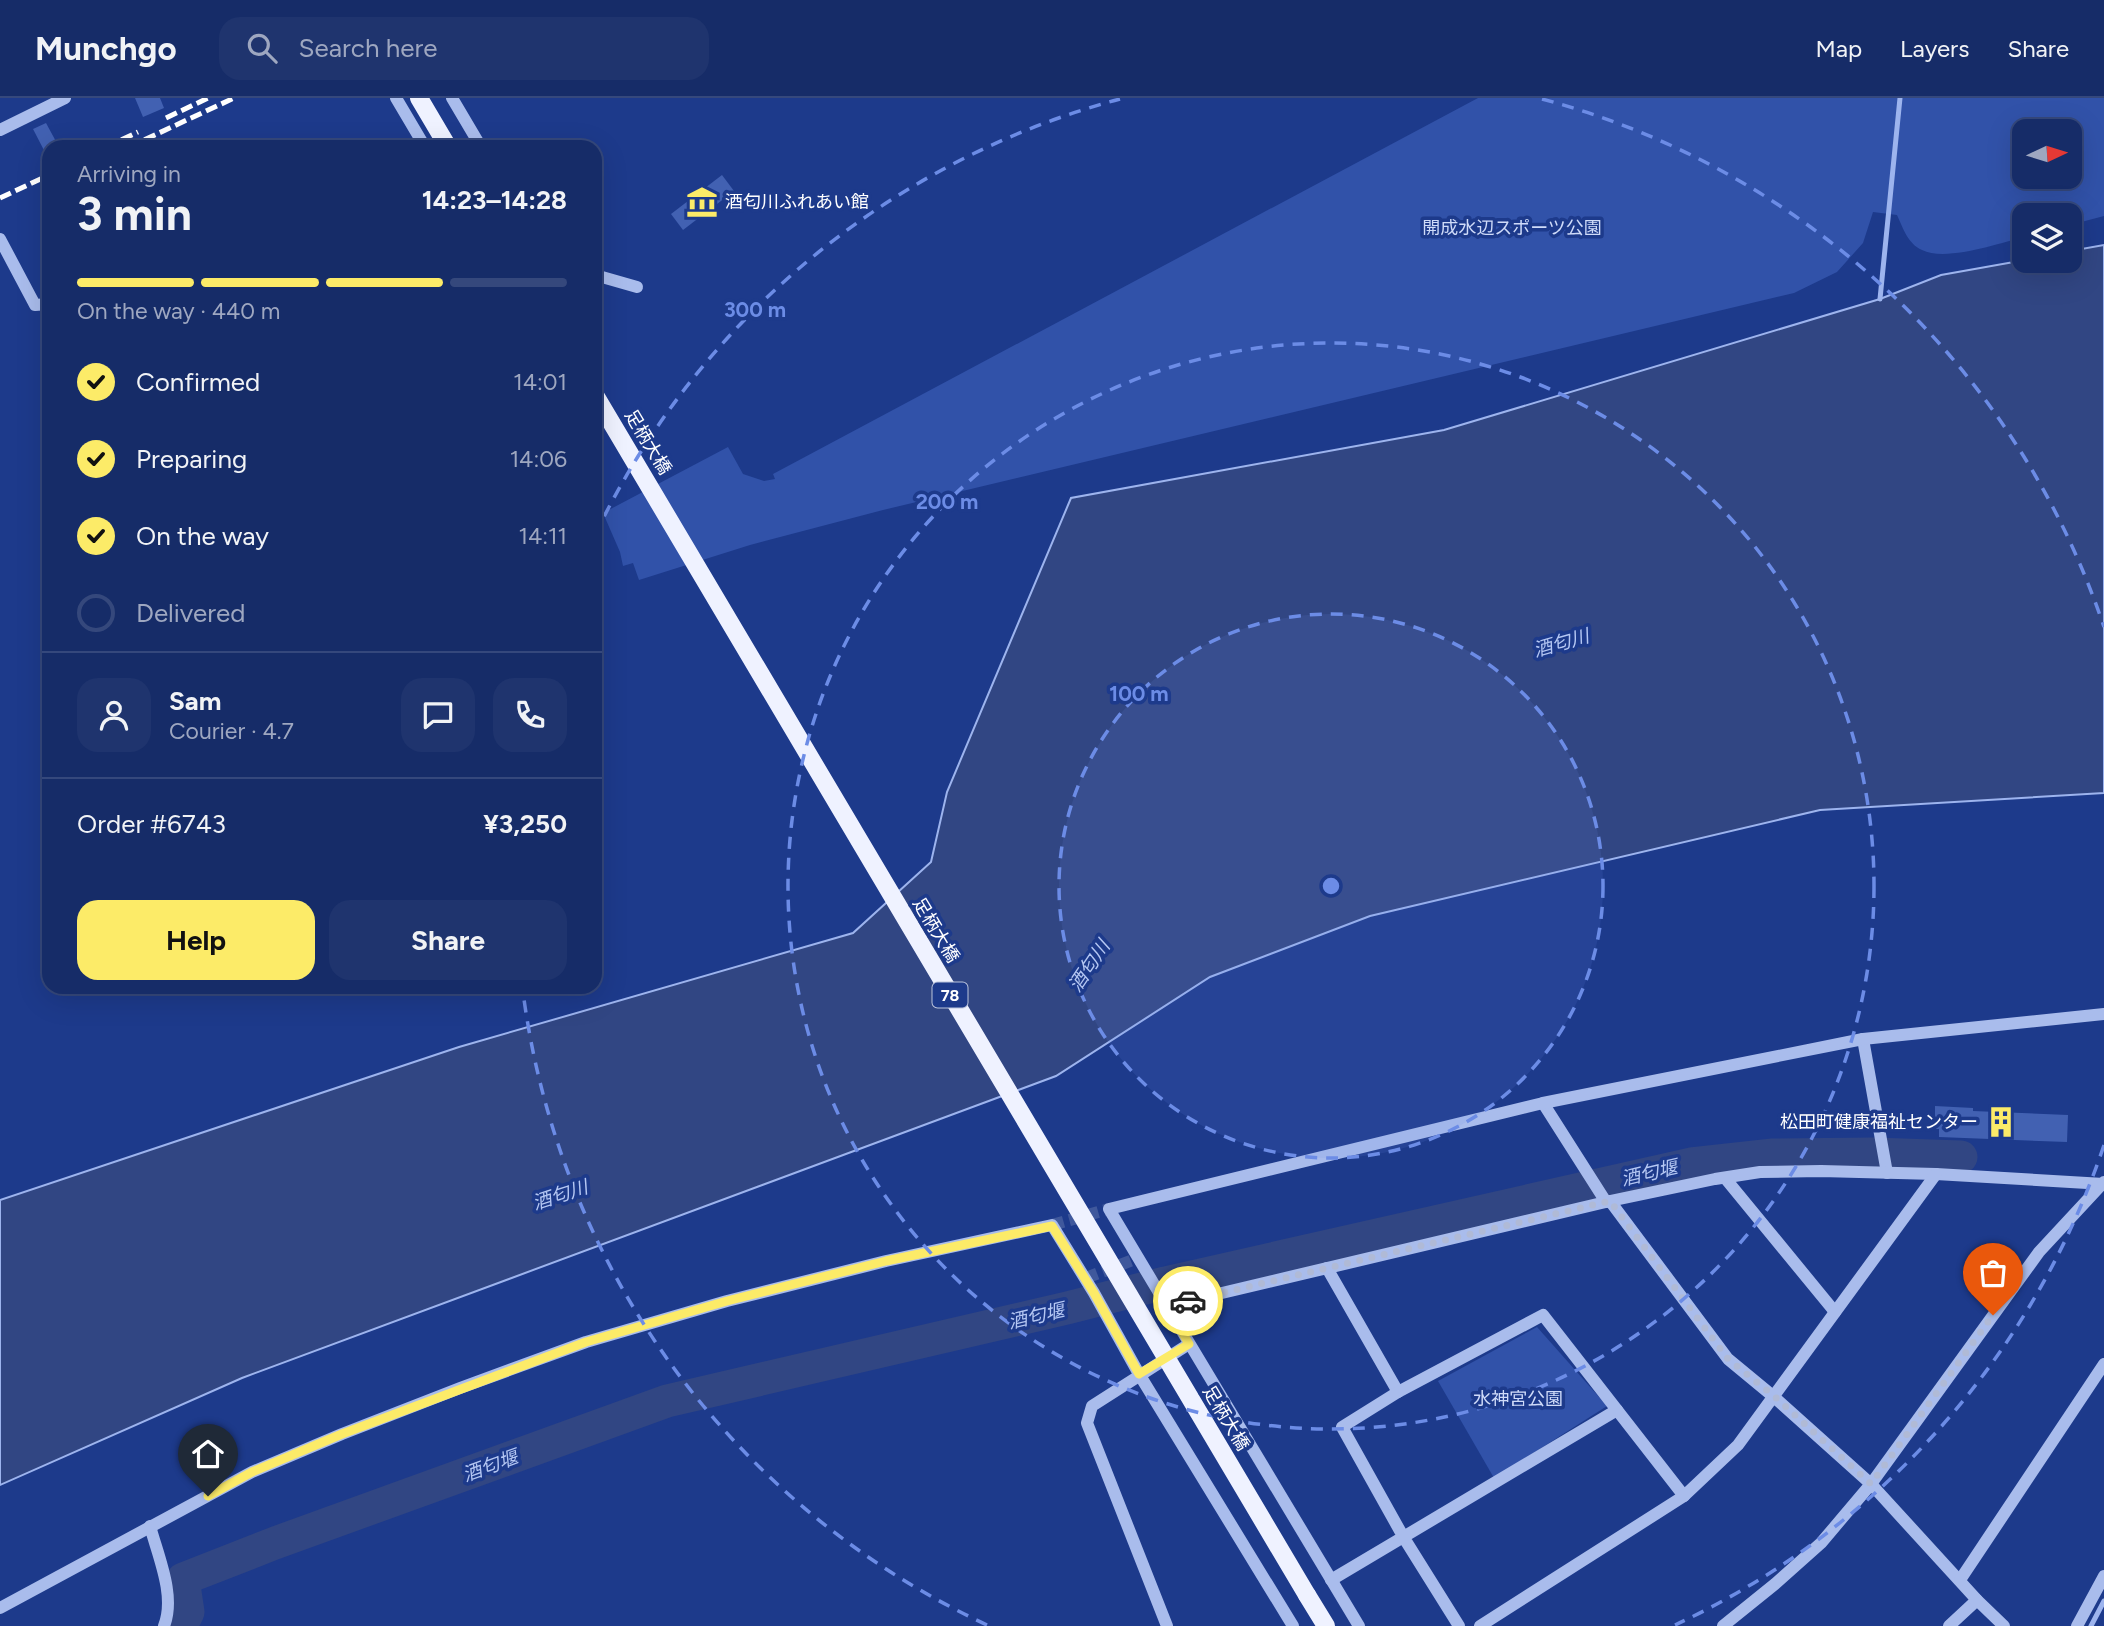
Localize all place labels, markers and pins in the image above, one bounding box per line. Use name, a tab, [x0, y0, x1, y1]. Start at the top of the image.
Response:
museum icon: 酒匂川ふれあい館	[685, 185, 719, 219]
place label: 酒匂川ふれあい館	[725, 191, 869, 213]
centre of rings	[1319, 874, 1343, 898]
building icon: 松田町健康福祉センター	[1984, 1105, 2018, 1139]
place label: 松田町健康福祉センター	[1780, 1111, 1978, 1133]
pin	[1963, 1243, 2023, 1315]
pin	[178, 1424, 238, 1496]

